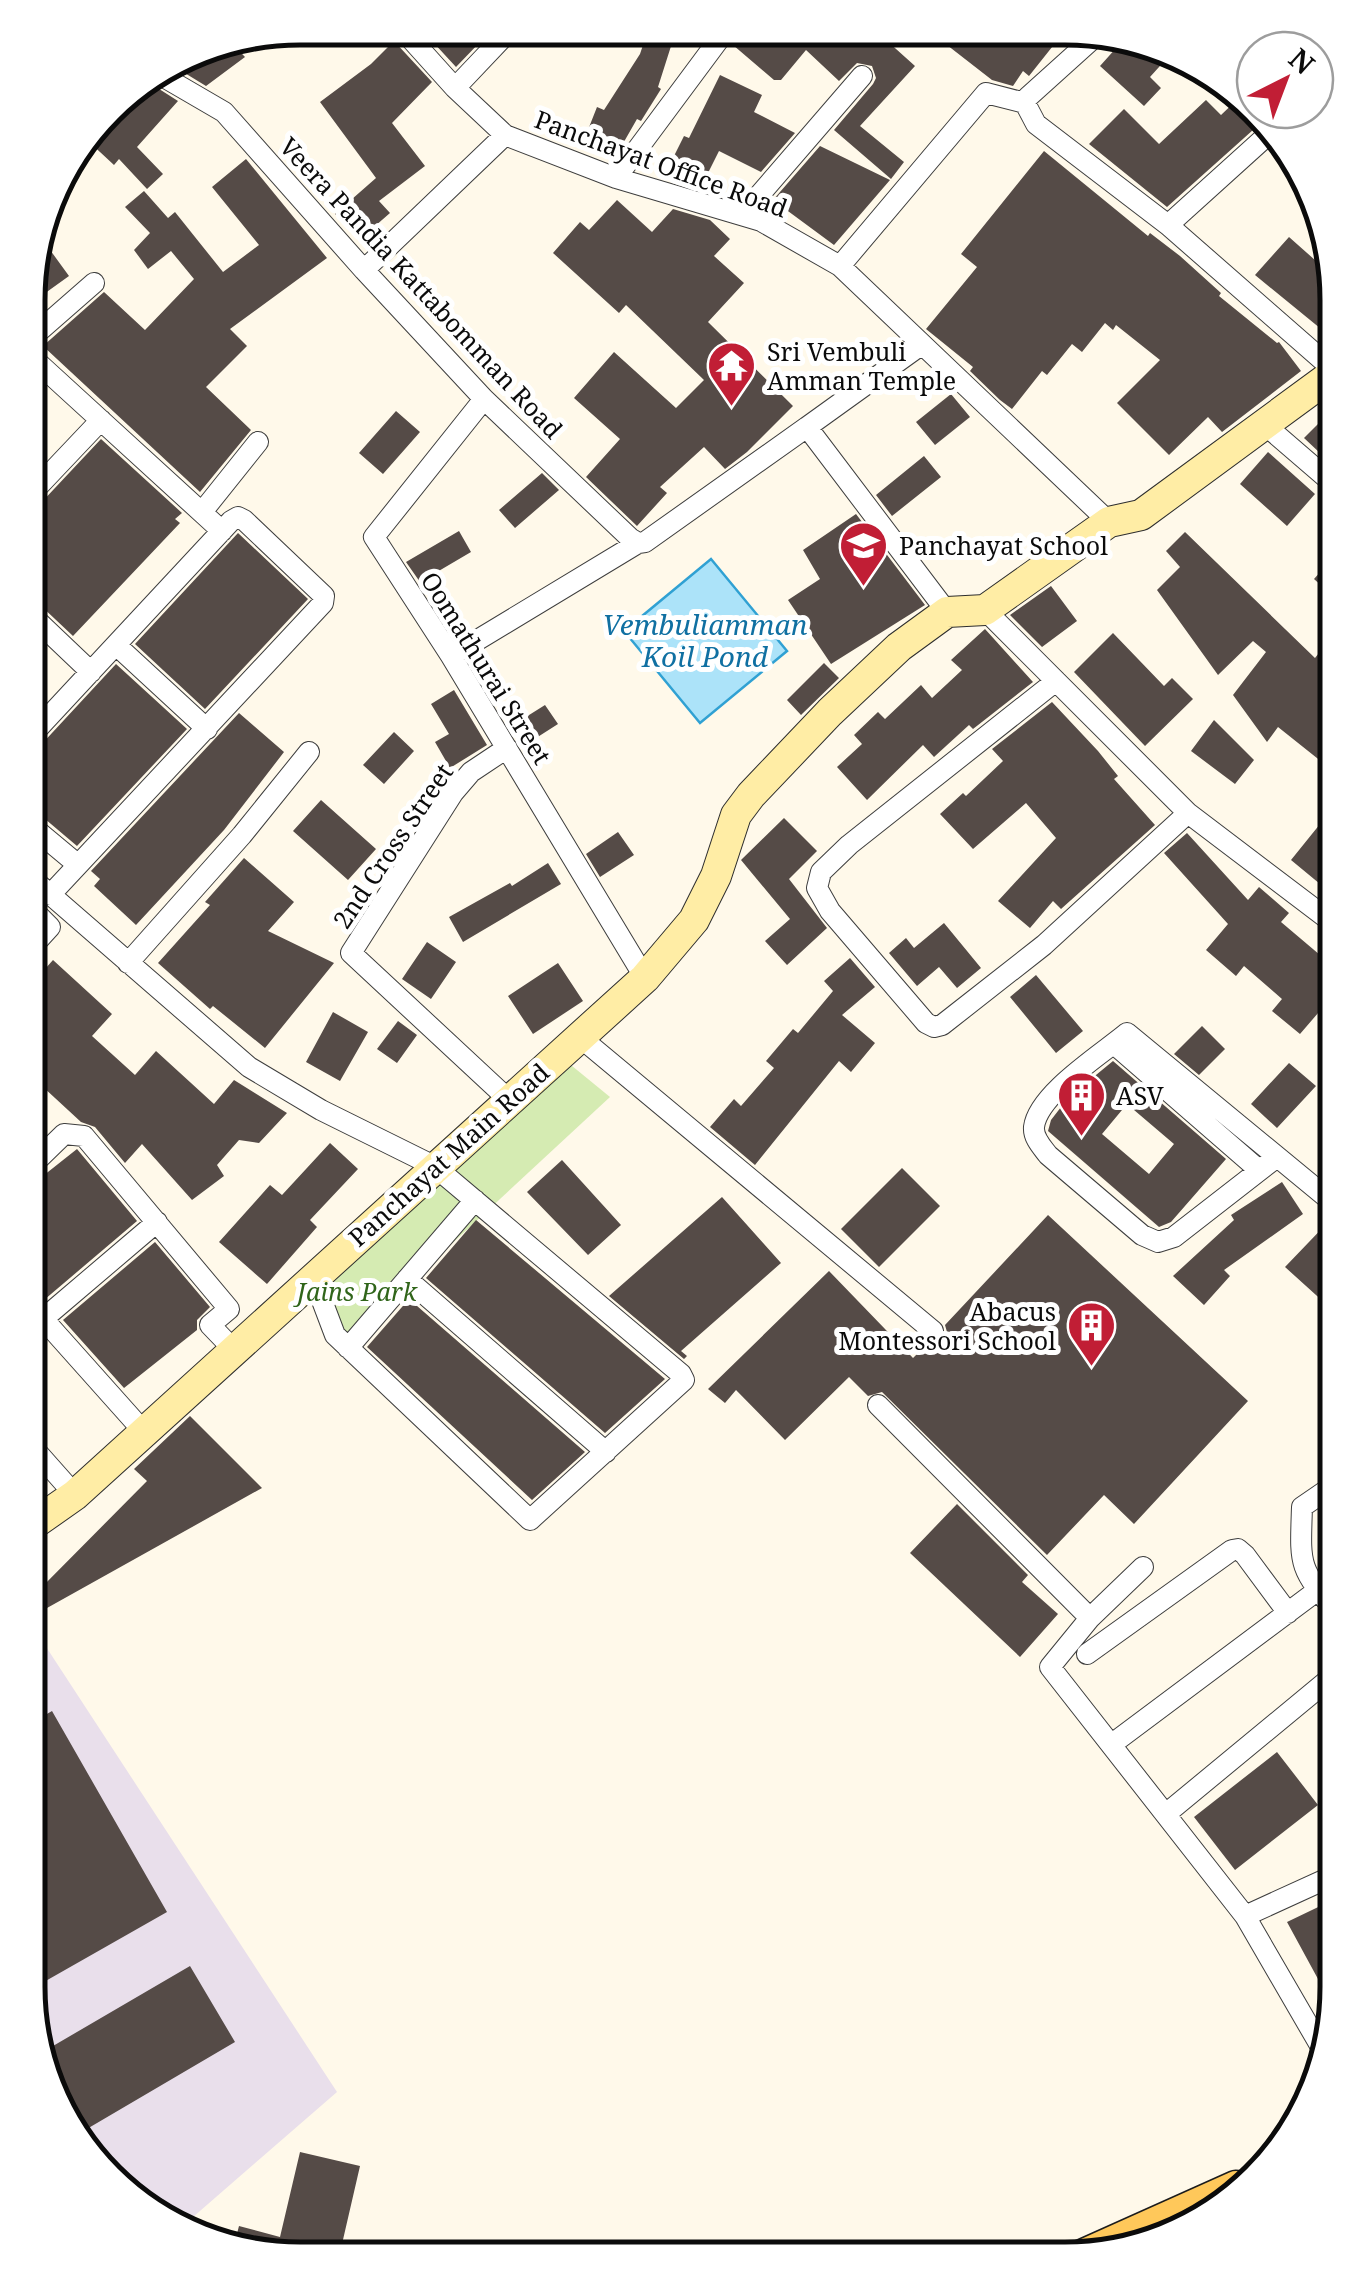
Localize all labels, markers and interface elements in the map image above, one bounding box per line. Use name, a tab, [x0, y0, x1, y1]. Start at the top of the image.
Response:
north arrow	[1235, 30, 1335, 130]
text: N	[1281, 39, 1323, 82]
street label: Panchayat Office Road	[530, 101, 792, 225]
street label: Veera Pandia Kattabomman Road	[273, 129, 571, 445]
place label: Sri Vembuli Amman Temple	[767, 334, 956, 397]
temple icon: Sri Vembuli Amman Temple	[706, 340, 758, 408]
school or university icon: Panchayat School	[838, 520, 890, 588]
place label: Panchayat School	[899, 528, 1108, 562]
street label: Oomathurai Street	[414, 565, 560, 770]
water label: Vembuliamman Koil Pond	[602, 605, 808, 675]
street label: 2nd Cross Street	[324, 756, 460, 935]
street label: Panchayat Main Road	[341, 1055, 556, 1254]
building icon: ASV	[1055, 1070, 1107, 1138]
place label: ASV	[1116, 1078, 1164, 1112]
park label: Jains Park	[293, 1274, 418, 1308]
place label: Abacus Montessori School	[838, 1294, 1056, 1357]
building icon: Abacus Montessori School	[1065, 1300, 1117, 1368]

